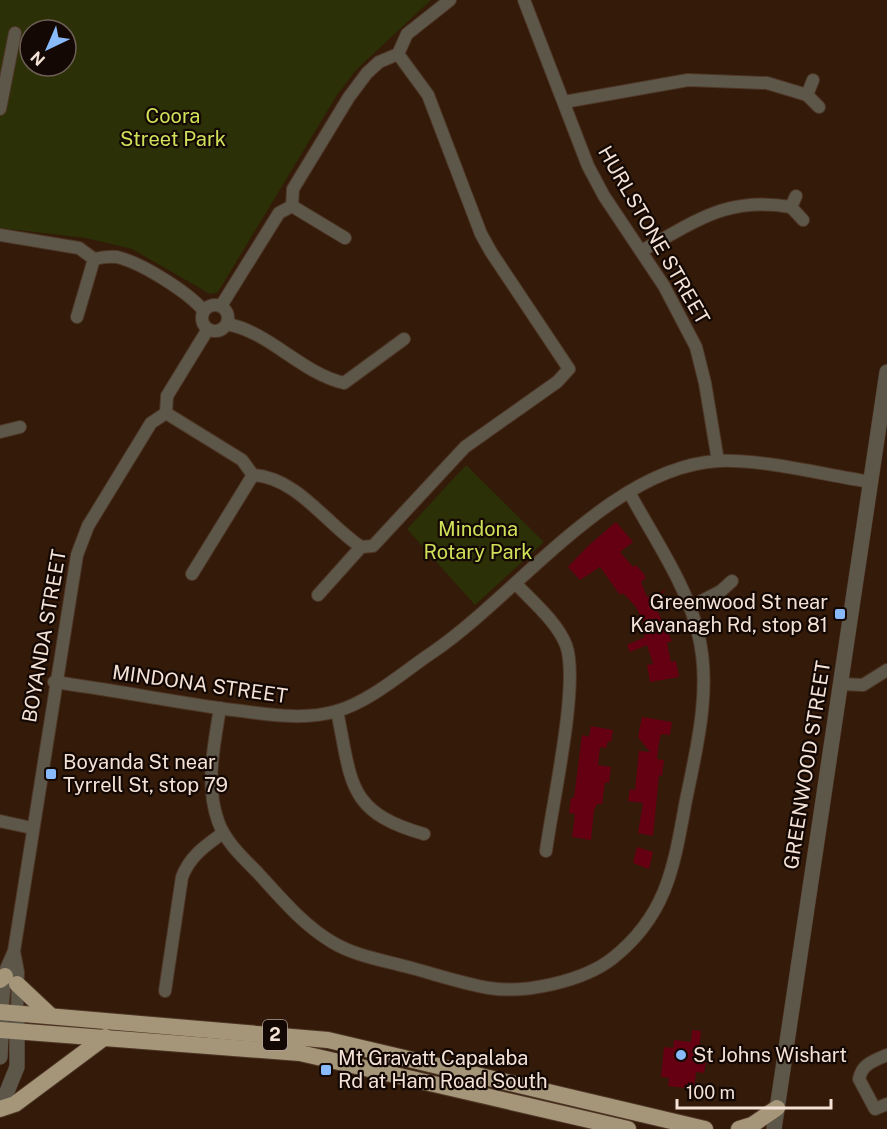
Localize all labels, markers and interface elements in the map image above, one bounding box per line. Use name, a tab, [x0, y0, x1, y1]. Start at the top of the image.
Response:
north arrow	[18, 18, 78, 78]
text: N	[27, 47, 49, 70]
park label: Coora Street Park	[120, 104, 226, 151]
street label: HURLSTONE STREET	[593, 142, 715, 329]
park label: Mindona Rotary Park	[423, 517, 533, 564]
street label: BOYANDA STREET	[17, 547, 71, 724]
place label: Greenwood St near Kavanagh Rd, stop 81	[630, 590, 828, 637]
marker: Greenwood St near Kavanagh Rd, stop 81	[833, 607, 847, 621]
street label: GREENWOOD STREET	[779, 659, 835, 871]
street label: MINDONA STREET	[111, 660, 289, 708]
place label: Boyanda St near Tyrrell St, stop 79	[63, 750, 228, 797]
marker: Boyanda St near Tyrrell St, stop 79	[44, 767, 58, 781]
road number: 2	[263, 1020, 287, 1050]
place label: St Johns Wishart	[693, 1043, 847, 1067]
place label: Mt Gravatt Capalaba Rd at Ham Road South	[338, 1046, 548, 1093]
marker: St Johns Wishart	[674, 1048, 688, 1062]
marker: Mt Gravatt Capalaba Rd at Ham Road South	[319, 1063, 333, 1077]
scale bar	[677, 1072, 832, 1110]
text: 100 m	[686, 1082, 735, 1103]

